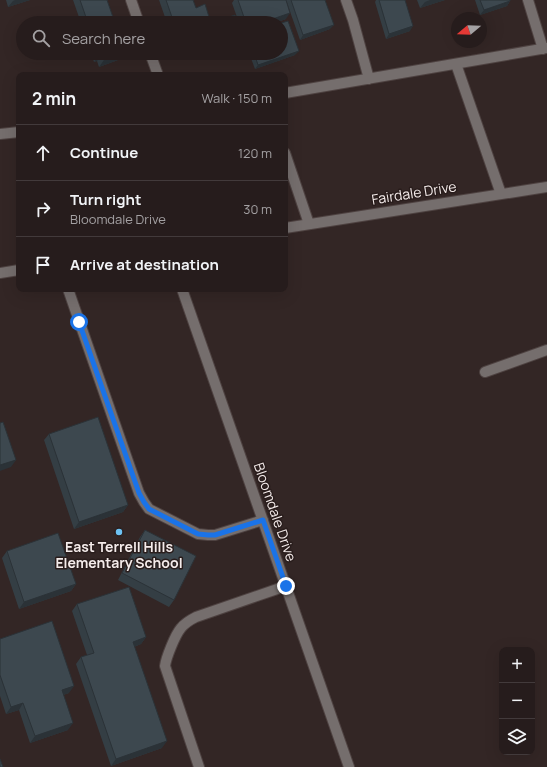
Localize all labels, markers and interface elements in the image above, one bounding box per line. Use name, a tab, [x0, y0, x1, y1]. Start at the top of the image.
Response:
north arrow	[451, 12, 487, 48]
search box	[16, 16, 288, 60]
icon: search	[30, 27, 52, 49]
text: Search here	[62, 28, 145, 49]
text: 2 min	[32, 87, 76, 110]
text: Walk · 150 m	[201, 89, 272, 107]
icon: ahead	[32, 142, 54, 164]
text: Continue	[70, 142, 138, 163]
text: 120 m	[238, 144, 272, 162]
street label: Fairdale Drive	[370, 176, 458, 209]
text: Turn right	[70, 189, 141, 210]
icon: right	[32, 198, 54, 220]
text: 30 m	[243, 200, 272, 218]
text: Bloomdale Drive	[70, 210, 166, 228]
icon: arrive	[32, 254, 54, 276]
text: Arrive at destination	[70, 254, 219, 275]
route start	[70, 313, 88, 331]
street label: Bloomdale Drive	[250, 460, 301, 564]
marker: East Terrell Hills Elementary School	[114, 527, 124, 537]
place label: East Terrell Hills Elementary School	[55, 537, 183, 572]
route end	[277, 577, 295, 595]
map controls	[499, 647, 535, 755]
button: +	[499, 647, 535, 683]
button: −	[499, 683, 535, 719]
button: layers	[499, 719, 535, 755]

